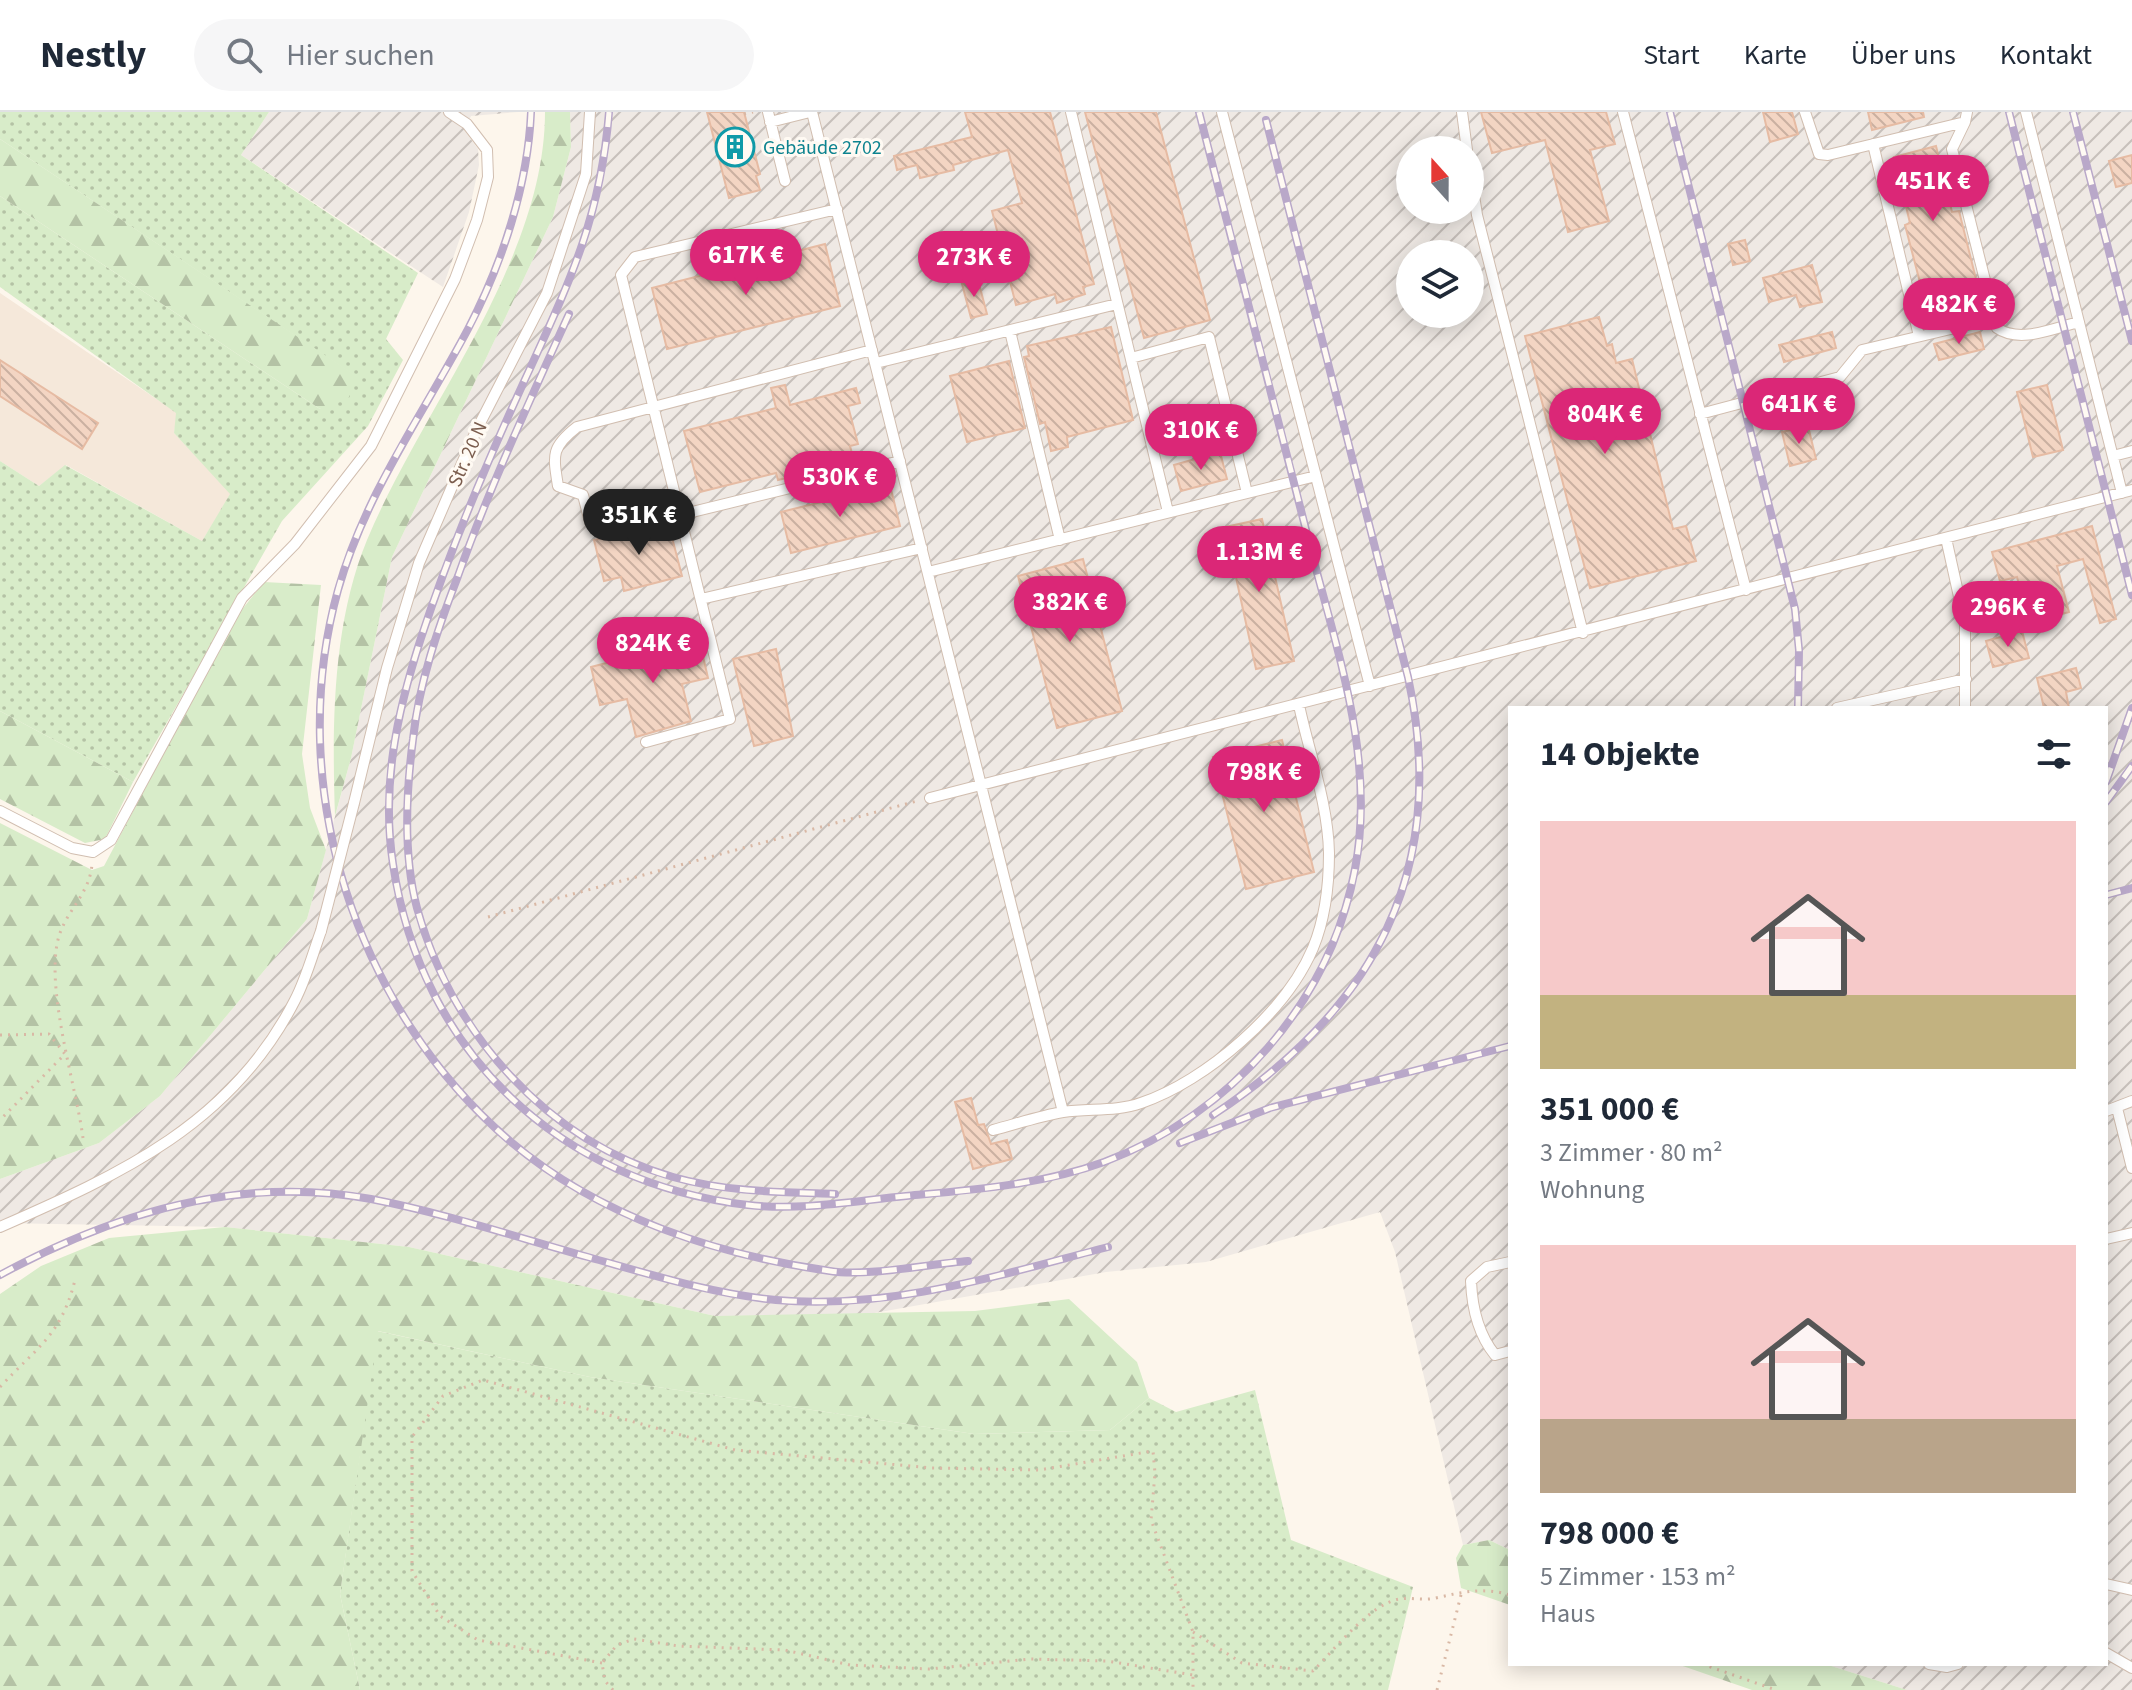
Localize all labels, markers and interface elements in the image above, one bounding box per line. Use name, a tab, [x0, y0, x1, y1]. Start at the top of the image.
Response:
search box	[194, 19, 754, 91]
text: Nestly	[40, 28, 146, 82]
icon: search	[222, 33, 266, 77]
text: Hier suchen	[286, 34, 435, 77]
text: Start	[1643, 35, 1700, 75]
text: Karte	[1744, 35, 1807, 75]
text: Über uns	[1851, 35, 1956, 75]
text: Kontakt	[2000, 35, 2092, 75]
building icon: Gebäude 2702	[714, 126, 756, 168]
place label: Gebäude 2702	[763, 134, 882, 162]
north arrow	[1396, 136, 1484, 224]
map controls	[1396, 136, 1484, 328]
pin: 451K €	[1868, 155, 1998, 223]
text: 451K €	[1895, 162, 1971, 199]
pin: 617K €	[681, 229, 811, 297]
pin: 273K €	[909, 231, 1039, 299]
text: 617K €	[708, 236, 784, 273]
text: 273K €	[936, 238, 1012, 275]
button: layers	[1396, 240, 1484, 328]
pin: 482K €	[1894, 278, 2024, 346]
text: 482K €	[1921, 285, 1997, 322]
pin: 641K €	[1734, 378, 1864, 446]
text: 641K €	[1761, 385, 1837, 422]
pin: 804K €	[1540, 388, 1670, 456]
text: 804K €	[1567, 395, 1643, 432]
pin: 310K €	[1136, 404, 1266, 472]
text: 310K €	[1163, 411, 1239, 448]
street label: Str. 20 N	[441, 417, 495, 491]
pin: 530K €	[775, 451, 905, 519]
text: 530K €	[802, 458, 878, 495]
pin: 351K €	[574, 489, 704, 557]
text: 351K €	[601, 496, 677, 533]
pin: 1.13M €	[1185, 526, 1333, 594]
text: 1.13M €	[1215, 533, 1303, 570]
pin: 382K €	[1005, 576, 1135, 644]
pin: 296K €	[1943, 581, 2073, 649]
text: 382K €	[1032, 583, 1108, 620]
text: 296K €	[1970, 588, 2046, 625]
pin: 824K €	[588, 617, 718, 685]
text: 824K €	[615, 624, 691, 661]
text: 14 Objekte	[1540, 730, 1700, 779]
icon: filters	[2032, 732, 2076, 776]
pin: 798K €	[1199, 746, 1329, 814]
text: 798K €	[1226, 753, 1302, 790]
icon: home	[1736, 873, 1880, 1017]
text: 351 000 €	[1540, 1085, 1679, 1134]
text: 3 Zimmer · 80 m²	[1540, 1134, 1723, 1171]
text: Wohnung	[1540, 1171, 1644, 1208]
icon: home	[1736, 1297, 1880, 1441]
text: 798 000 €	[1540, 1509, 1679, 1558]
text: 5 Zimmer · 153 m²	[1540, 1558, 1736, 1595]
text: Haus	[1540, 1595, 1595, 1632]

